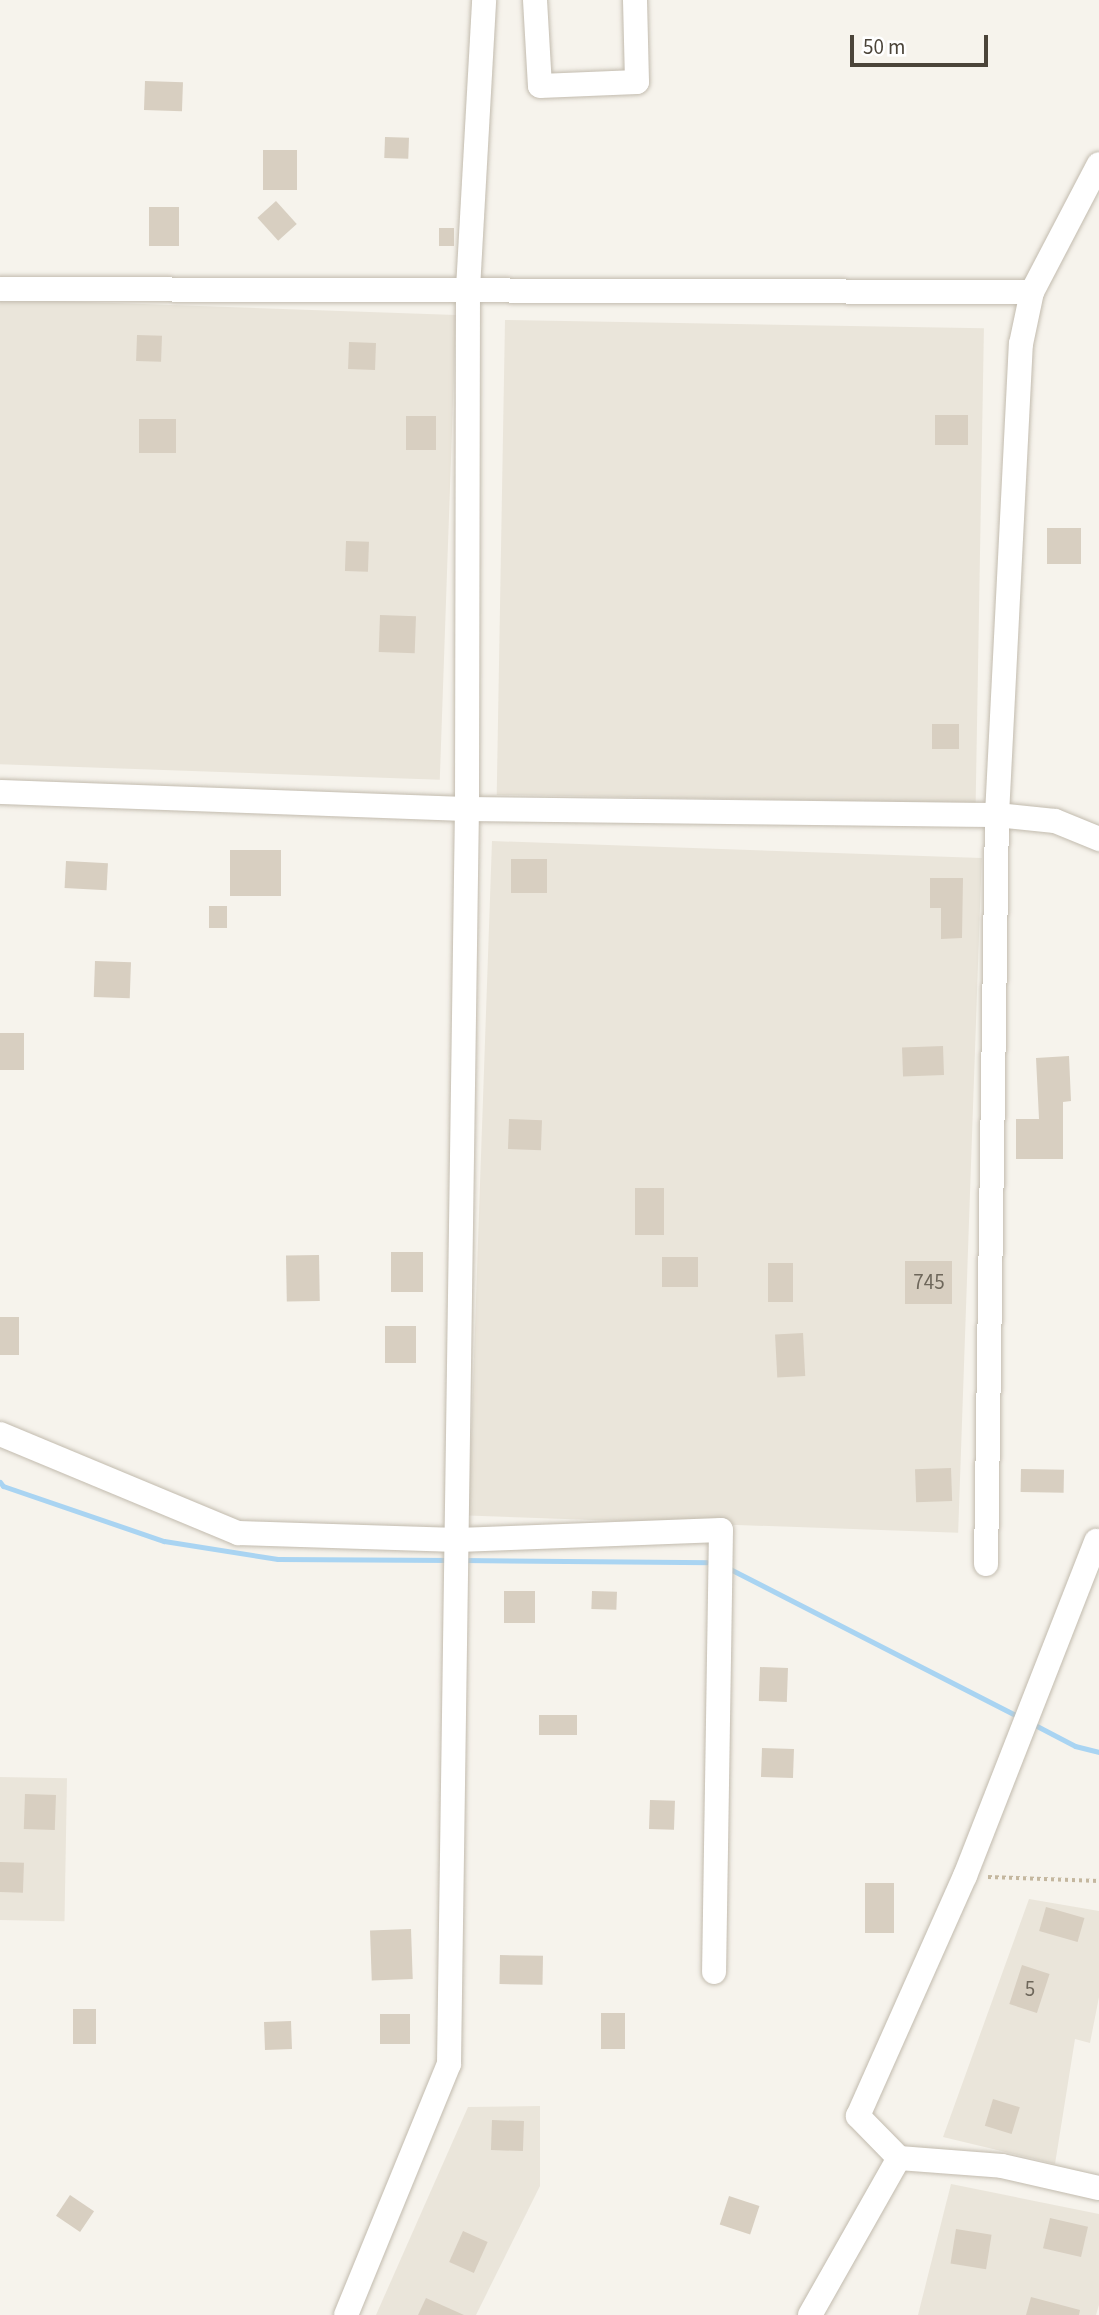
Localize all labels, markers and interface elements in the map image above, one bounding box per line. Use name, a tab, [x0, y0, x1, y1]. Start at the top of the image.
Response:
scale bar	[854, 21, 992, 65]
text: 50 m	[863, 32, 905, 62]
house number: 745	[913, 1269, 945, 1295]
house number: 5	[1025, 1976, 1035, 2002]

